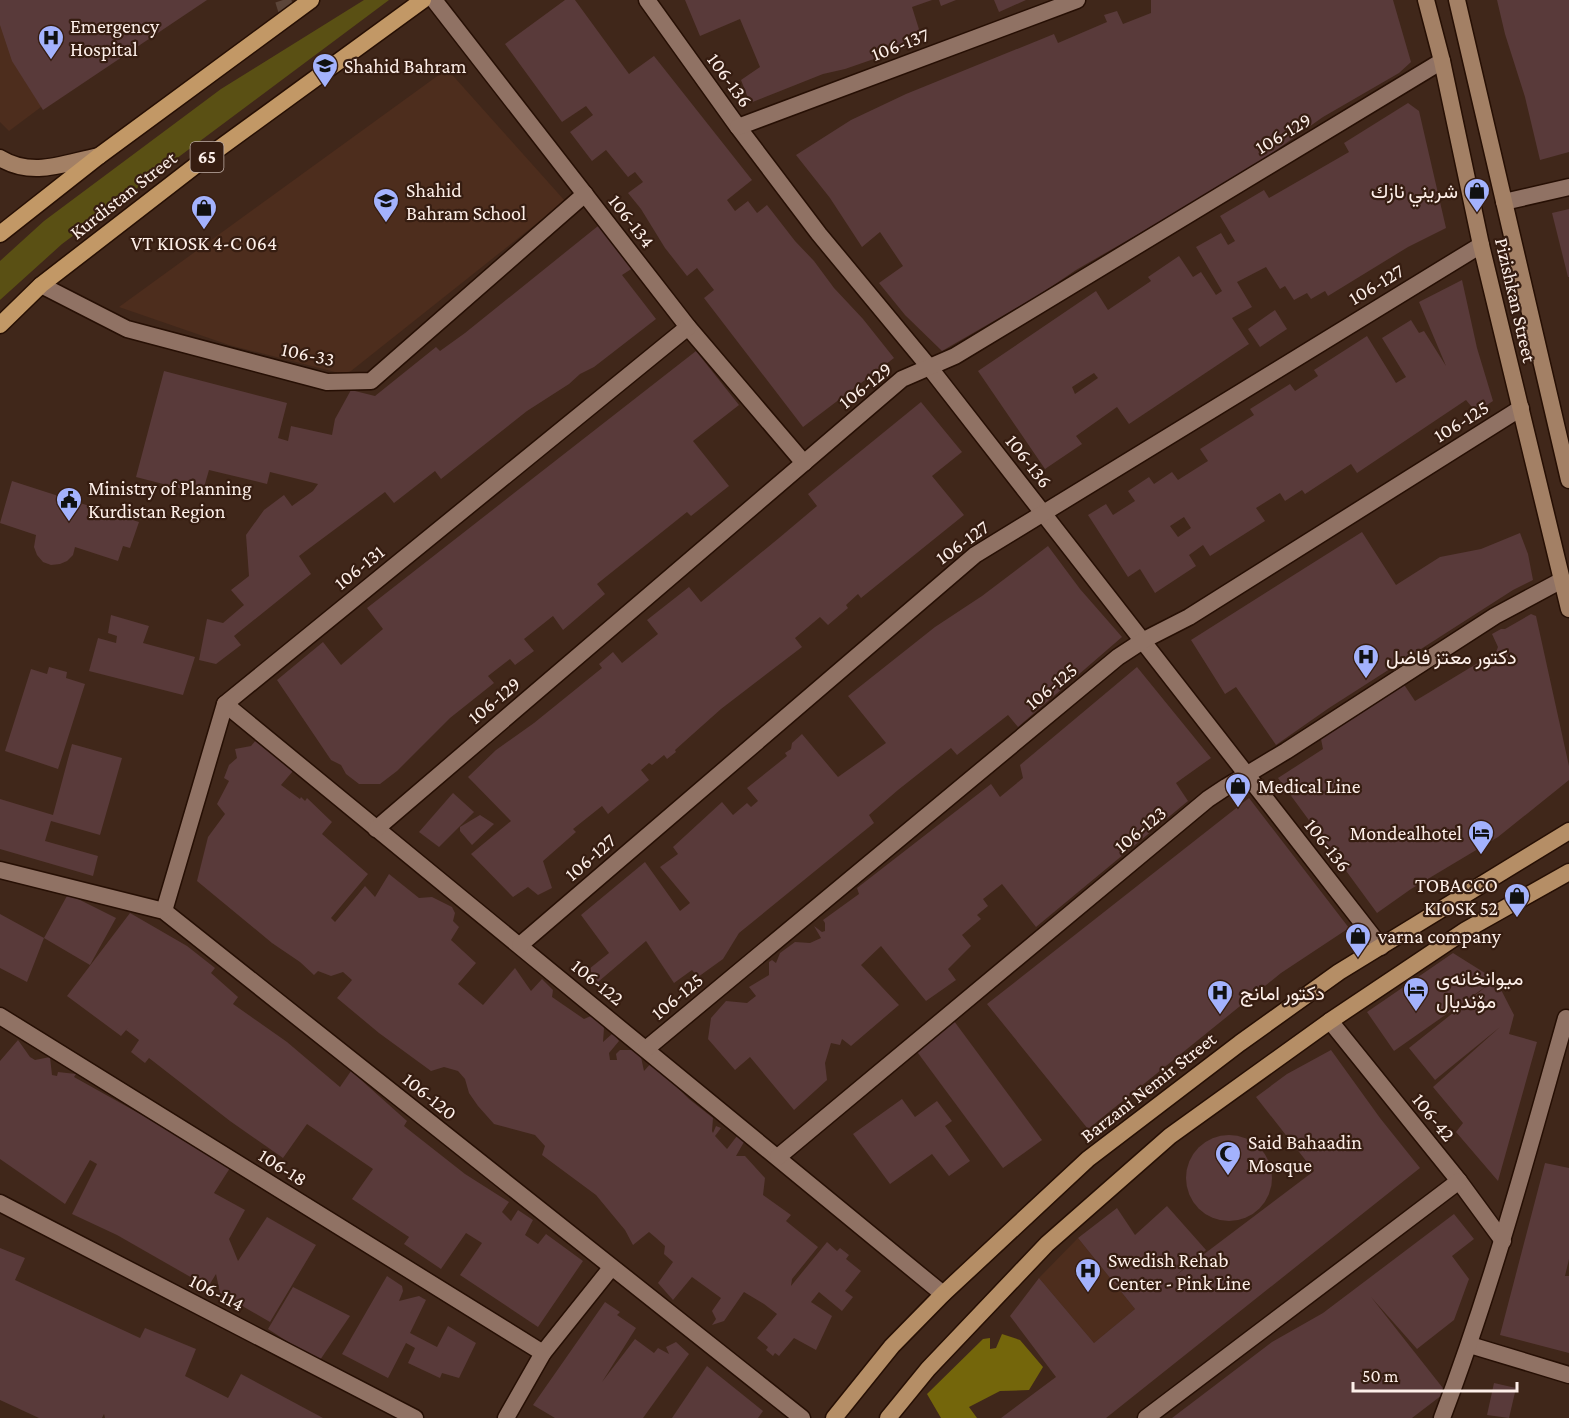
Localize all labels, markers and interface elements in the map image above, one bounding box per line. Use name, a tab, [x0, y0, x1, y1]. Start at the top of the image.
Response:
place label: Emergency Hospital	[70, 15, 160, 61]
hospital icon: Emergency Hospital	[36, 23, 66, 61]
street label: 106-137	[868, 23, 932, 65]
street label: 106-136	[703, 49, 757, 111]
school or university icon: Shahid Bahram	[310, 51, 340, 89]
place label: Shahid Bahram	[344, 55, 467, 77]
street label: 106-129	[1251, 108, 1315, 158]
road number: 65	[190, 142, 224, 172]
street label: Kurdistan Street	[65, 146, 181, 243]
shop icon: شريني نازك	[1462, 176, 1492, 214]
place label: Shahid Bahram School	[406, 179, 526, 224]
place label: شريني نازك	[1371, 180, 1458, 208]
school or university icon: Shahid Bahram School	[371, 186, 401, 224]
street label: 106-134	[604, 190, 660, 252]
shop icon: VT KIOSK 4-C 064	[189, 193, 219, 231]
place label: VT KIOSK 4-C 064	[131, 232, 277, 254]
street label: Pizishkan Street	[1491, 235, 1541, 365]
street label: 106-127	[1345, 259, 1407, 309]
street label: 106-33	[279, 338, 337, 370]
street label: 106-129	[834, 357, 896, 413]
street label: 106-125	[1429, 396, 1493, 446]
street label: 106-136	[1001, 430, 1057, 492]
place label: Ministry of Planning Kurdistan Region	[88, 477, 252, 523]
public building icon: Ministry of Planning Kurdistan Region	[54, 485, 84, 523]
street label: 106-127	[931, 515, 993, 569]
street label: 106-131	[330, 540, 388, 594]
hospital icon: دكتور معتز فاضل	[1351, 642, 1381, 680]
place label: دكتور معتز فاضل	[1386, 646, 1517, 670]
street label: 106-125	[1021, 658, 1081, 714]
street label: 106-129	[463, 672, 525, 728]
shop icon: Medical Line	[1223, 771, 1253, 809]
place label: Medical Line	[1258, 775, 1361, 797]
street label: 106-123	[1110, 801, 1170, 857]
street label: 106-136	[1300, 814, 1356, 876]
hotel icon: Mondealhotel	[1466, 818, 1496, 856]
place label: Mondealhotel	[1350, 822, 1462, 844]
street label: 106-127	[560, 829, 620, 885]
place label: TOBACCO KIOSK 52	[1415, 874, 1498, 919]
shop icon: TOBACCO KIOSK 52	[1502, 881, 1532, 919]
shop icon: varna company	[1343, 921, 1373, 959]
place label: varna company	[1377, 925, 1502, 948]
street label: 106-122	[567, 954, 629, 1010]
place label: میوانخانەی مۆندیال	[1436, 967, 1523, 1014]
street label: 106-125	[647, 968, 707, 1024]
hotel icon: میوانخانەی مۆندیال	[1401, 975, 1431, 1013]
hospital icon: دكتور امانج	[1205, 978, 1235, 1016]
place label: دكتور امانج	[1240, 982, 1325, 1007]
street label: Barzani Nemir Street	[1076, 1027, 1220, 1147]
street label: 106-120	[399, 1068, 461, 1124]
street label: 106-42	[1408, 1089, 1460, 1145]
place label: Said Bahaadin Mosque	[1248, 1131, 1362, 1177]
mosque icon: Said Bahaadin Mosque	[1213, 1139, 1243, 1177]
street label: 106-18	[255, 1144, 311, 1190]
place label: Swedish Rehab Center - Pink Line	[1108, 1249, 1251, 1294]
hospital icon: Swedish Rehab Center - Pink Line	[1073, 1256, 1103, 1294]
street label: 106-114	[186, 1269, 248, 1315]
scale bar	[1353, 1355, 1516, 1393]
text: 50 m	[1362, 1366, 1399, 1386]

